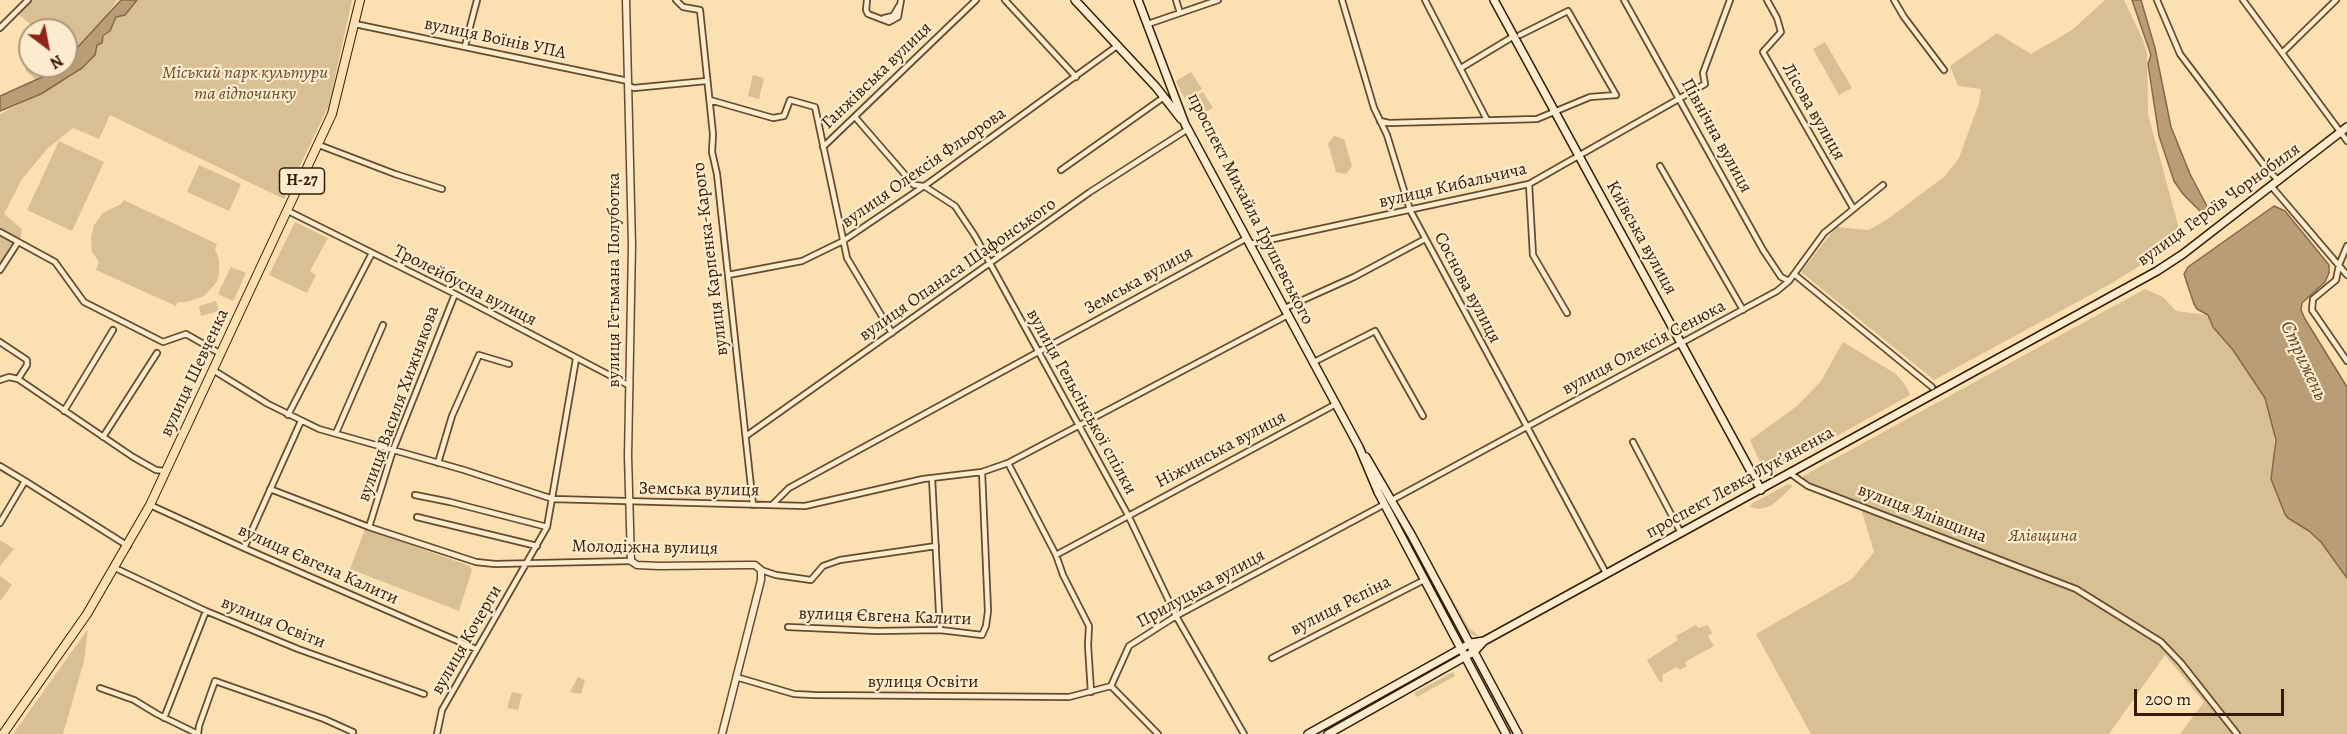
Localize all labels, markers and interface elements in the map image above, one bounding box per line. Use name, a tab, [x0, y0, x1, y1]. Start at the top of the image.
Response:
street label: вулиця Воїнів УПА	[422, 13, 568, 65]
north arrow	[18, 18, 78, 78]
street label: Ганжівська вулиця	[817, 18, 937, 134]
text: N	[46, 49, 67, 74]
street label: Лісова вулиця	[1777, 60, 1849, 164]
park label: Міський парк культури та відпочинку	[162, 63, 328, 106]
street label: Північна вулиця	[1676, 75, 1756, 197]
street label: проспект Михайла Грушевського	[1182, 90, 1318, 328]
street label: вулиця Олексія Фльорова	[837, 103, 1011, 233]
street label: вулиця Героїв Чорнобиля	[2133, 139, 2305, 271]
street label: вулиця Кибальчича	[1377, 158, 1529, 214]
street label: вулиця Карпенка-Карого	[688, 161, 734, 357]
road number: Н-27	[280, 168, 324, 194]
street label: вулиця Гетьмана Полуботка	[604, 172, 626, 388]
street label: Київська вулиця	[1601, 177, 1681, 299]
street label: вулиця Опанаса Шафонського	[855, 194, 1061, 346]
street label: Соснова вулиця	[1429, 229, 1505, 347]
street label: Тролейбусна вулиця	[390, 241, 540, 331]
street label: Земська вулиця	[1081, 242, 1197, 320]
street label: вулиця Олексія Сенюка	[1558, 296, 1730, 400]
street label: вулиця Василя Хижнякова	[353, 303, 445, 505]
street label: вулиця Гельсінської спілки	[1021, 305, 1141, 499]
street label: вулиця Шевченка	[156, 306, 234, 440]
water label: Стрижень	[2274, 317, 2332, 405]
street label: Ніжинська вулиця	[1152, 407, 1290, 493]
street label: проспект Левка Лукʼяненка	[1642, 422, 1838, 544]
street label: Земська вулиця	[638, 478, 760, 502]
street label: вулиця Ялівщина	[1855, 480, 1989, 548]
street label: вулиця Євгена Калити	[234, 520, 402, 610]
park label: Ялівщина	[2008, 526, 2078, 548]
street label: Молодіжна вулиця	[571, 536, 719, 560]
street label: Прилуцька вулиця	[1133, 545, 1269, 633]
street label: вулиця Рєпіна	[1287, 571, 1395, 641]
street label: вулиця Кочерги	[427, 581, 507, 699]
street label: вулиця Освіти	[218, 592, 328, 654]
street label: вулиця Євгена Калити	[798, 603, 972, 631]
street label: вулиця Освіти	[868, 672, 978, 694]
scale bar	[2137, 677, 2287, 715]
text: 200 m	[2145, 687, 2191, 711]

